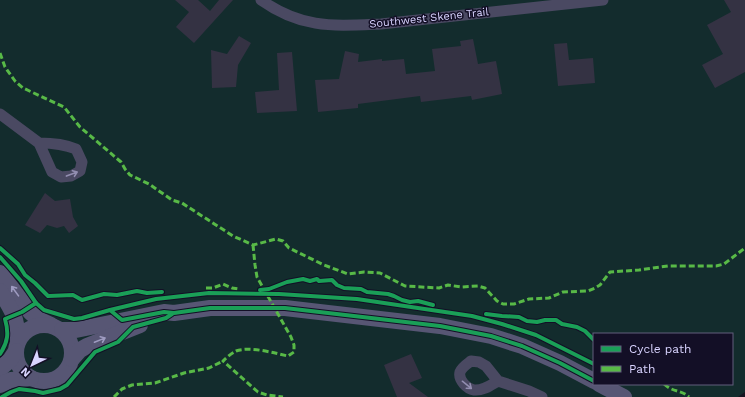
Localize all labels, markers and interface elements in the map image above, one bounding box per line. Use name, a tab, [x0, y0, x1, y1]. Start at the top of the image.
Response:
street label: Southwest Skene Trail	[369, 5, 490, 31]
one-way arrow	[65, 170, 77, 178]
one-way arrow	[11, 286, 19, 297]
legend	[593, 333, 733, 385]
one-way arrow	[94, 335, 106, 343]
text: Cycle path	[629, 342, 691, 356]
north arrow	[12, 345, 52, 385]
text: Path	[629, 362, 655, 376]
text: N	[18, 364, 33, 379]
one-way arrow	[462, 380, 472, 389]

